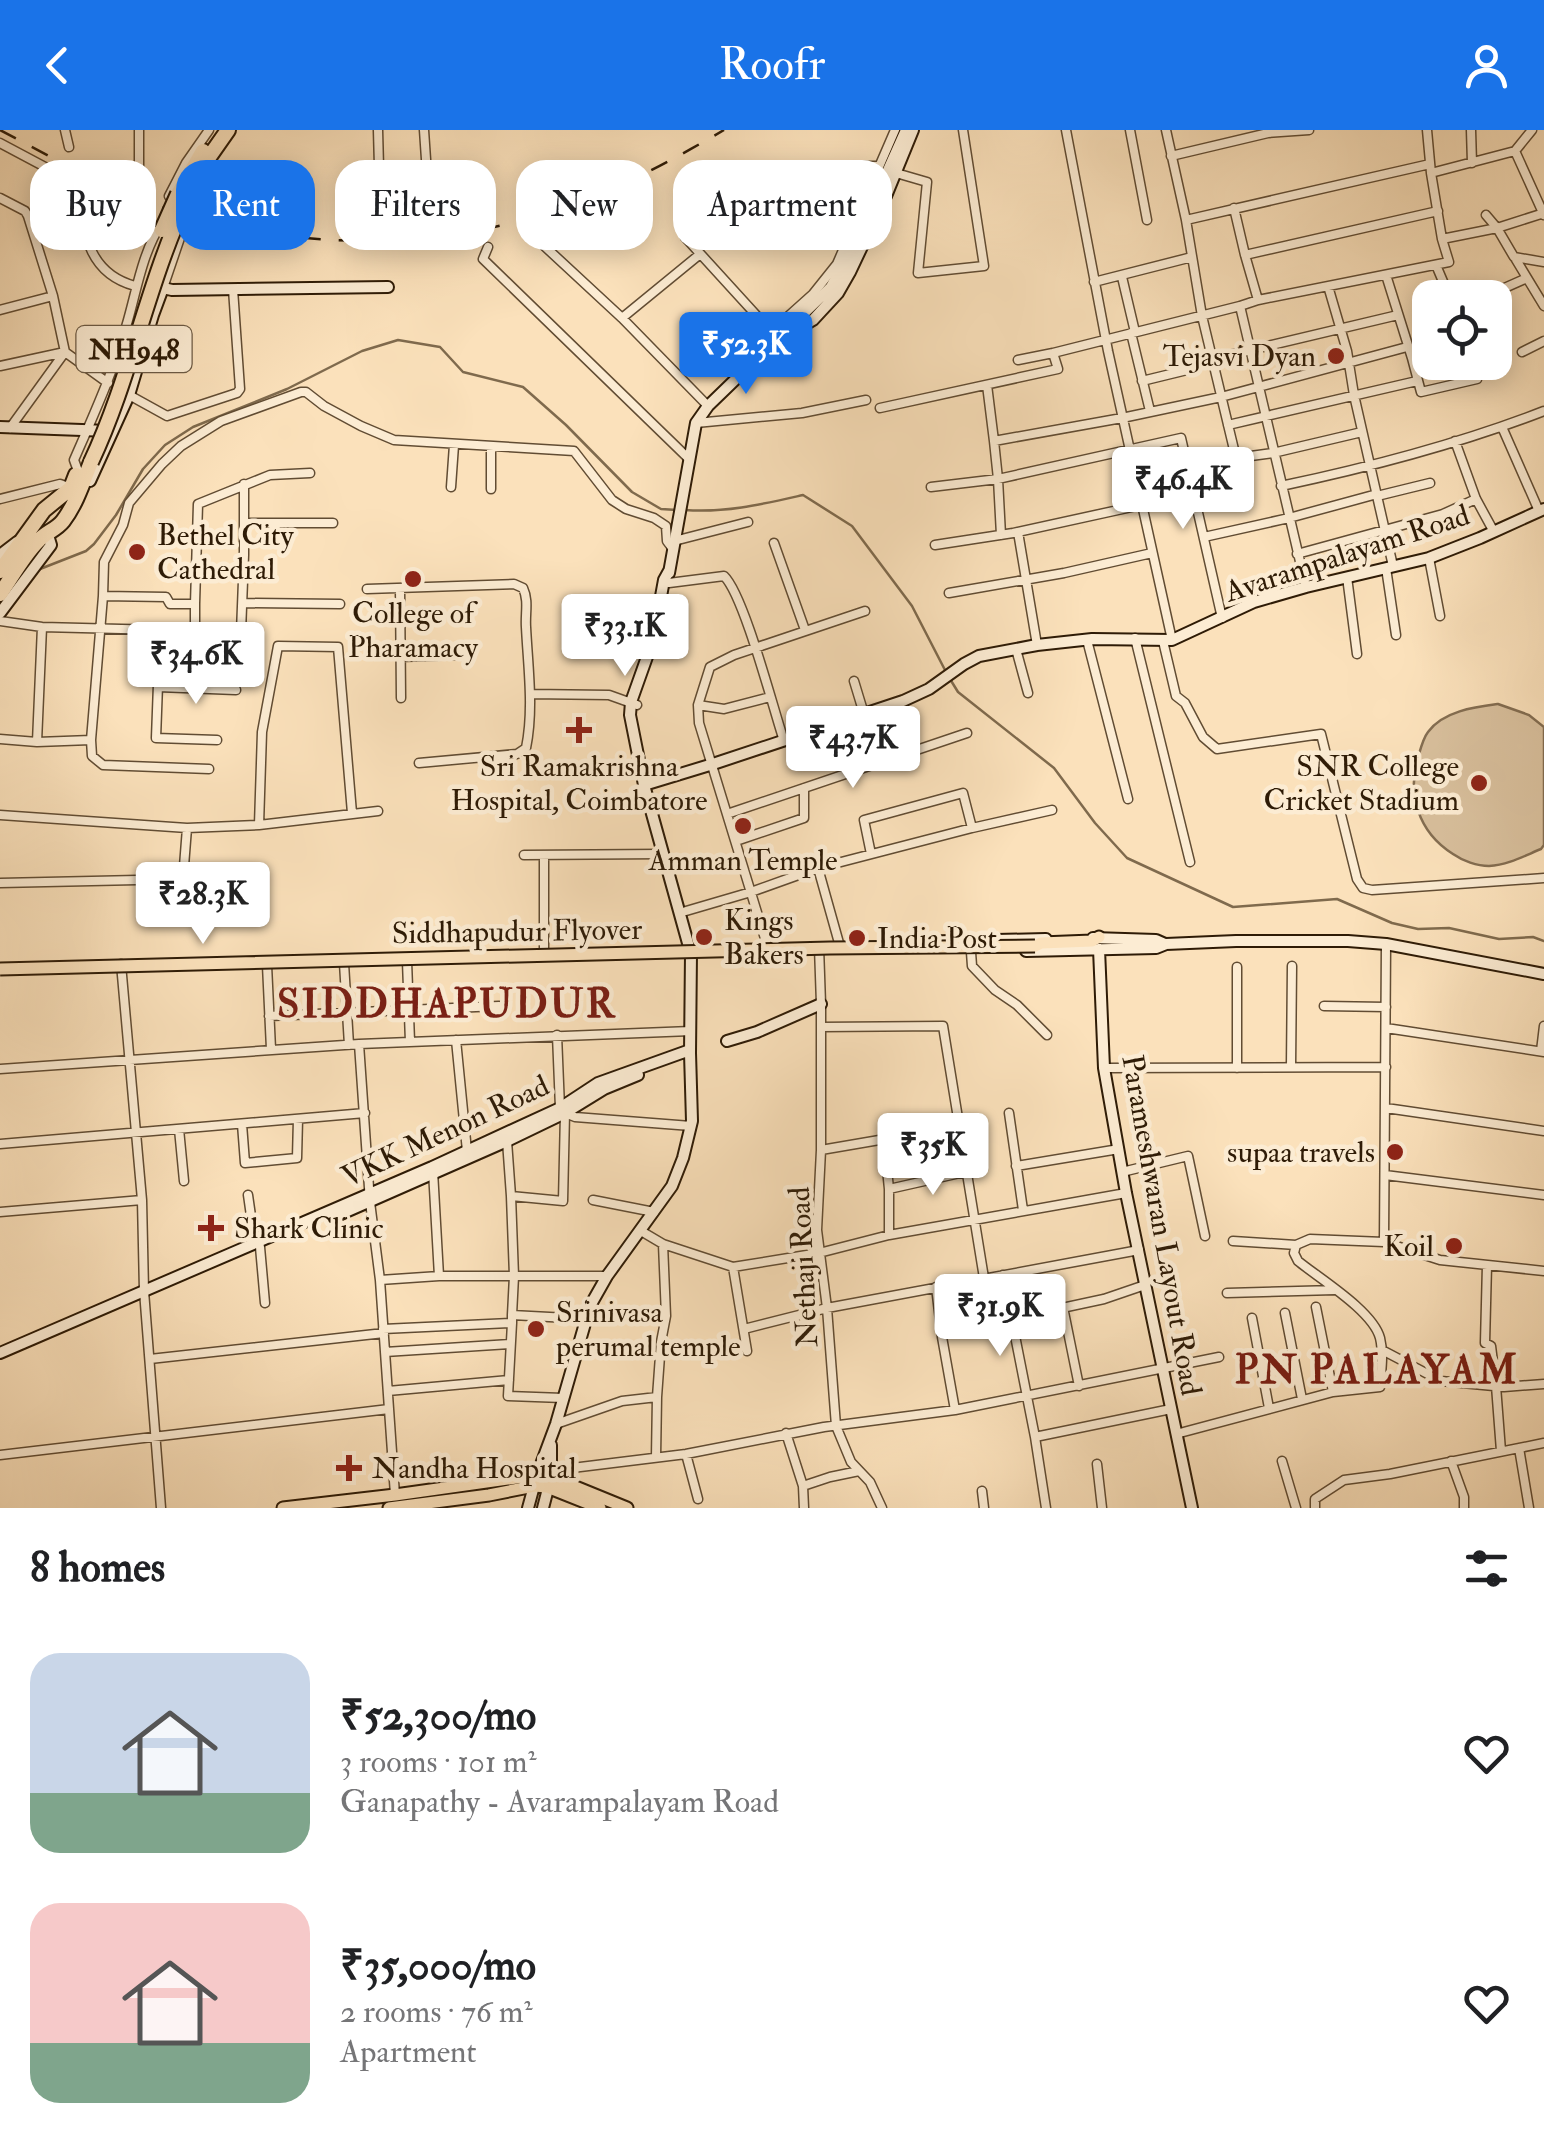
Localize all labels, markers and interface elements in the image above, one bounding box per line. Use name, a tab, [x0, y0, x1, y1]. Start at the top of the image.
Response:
text: Roofr	[719, 37, 825, 93]
icon: back	[30, 38, 85, 93]
icon: person	[1459, 38, 1514, 93]
chip: Buy	[30, 160, 156, 250]
chip: Rent	[176, 160, 315, 250]
chip: Filters	[335, 160, 496, 250]
chip: New	[516, 160, 653, 250]
chip: Apartment	[673, 160, 892, 250]
map controls	[1412, 280, 1512, 380]
button: locate	[1412, 280, 1512, 380]
pin: ₹52.3K	[665, 312, 827, 397]
text: ₹52.3K	[701, 324, 791, 364]
road number: NH948	[76, 326, 192, 372]
place label: Tejasvi Dyan	[1163, 338, 1316, 375]
marker: Tejasvi Dyan	[1325, 345, 1347, 367]
pin: ₹46.4K	[1102, 447, 1264, 532]
text: ₹46.4K	[1134, 459, 1232, 499]
street label: Avarampalayam Road	[1219, 496, 1474, 611]
place label: Bethel City Cathedral	[157, 517, 294, 588]
marker: Bethel City Cathedral	[126, 541, 148, 563]
marker: College of Pharamacy	[402, 568, 424, 590]
pin: ₹33.1K	[544, 594, 706, 679]
place label: College of Pharamacy	[348, 595, 479, 666]
text: ₹33.1K	[584, 606, 666, 646]
pin: ₹34.6K	[115, 622, 277, 707]
text: ₹34.6K	[149, 634, 243, 674]
pin: ₹43.7K	[772, 706, 934, 791]
marker: Sri Ramakrishna Hospital, Coimbatore	[566, 717, 592, 743]
text: ₹43.7K	[808, 718, 898, 758]
place label: Sri Ramakrishna Hospital, Coimbatore	[450, 748, 708, 819]
place label: SNR College Cricket Stadium	[1264, 748, 1459, 819]
marker: SNR College Cricket Stadium	[1468, 772, 1490, 794]
marker: Amman Temple	[732, 815, 754, 837]
place label: Amman Temple	[648, 842, 838, 879]
pin: ₹28.3K	[122, 862, 284, 947]
text: ₹28.3K	[158, 874, 248, 914]
place label: Kings Bakers	[724, 902, 804, 973]
street label: Siddhapudur Flyover	[392, 911, 642, 952]
place label: India Post	[877, 920, 997, 957]
marker: Kings Bakers	[693, 926, 715, 948]
marker: India Post	[846, 927, 868, 949]
district label: SIDDHAPUDUR	[277, 979, 617, 1030]
street label: Parameshwaran Layout Road	[1113, 1052, 1210, 1399]
street label: VKK Menon Road	[336, 1067, 555, 1196]
pin: ₹35K	[874, 1113, 992, 1198]
text: ₹35K	[899, 1125, 967, 1165]
place label: supaa travels	[1227, 1134, 1375, 1171]
marker: supaa travels	[1384, 1141, 1406, 1163]
street label: Nethaji Road	[781, 1186, 826, 1348]
place label: Shark Clinic	[234, 1210, 384, 1247]
marker: Shark Clinic	[198, 1215, 224, 1241]
place label: Koil	[1384, 1228, 1434, 1265]
marker: Koil	[1443, 1235, 1465, 1257]
pin: ₹31.9K	[919, 1274, 1081, 1359]
text: ₹31.9K	[957, 1286, 1043, 1326]
place label: Srinivasa perumal temple	[555, 1294, 741, 1365]
marker: Srinivasa perumal temple	[525, 1318, 547, 1340]
district label: PN PALAYAM	[1235, 1345, 1519, 1396]
place label: Nandha Hospital	[372, 1450, 577, 1487]
marker: Nandha Hospital	[336, 1455, 362, 1481]
icon: filters	[1459, 1541, 1514, 1596]
text: 8 homes	[30, 1542, 165, 1594]
text: ₹52,300/mo	[340, 1690, 536, 1742]
icon: home	[110, 1693, 230, 1813]
icon: heart	[1459, 1726, 1514, 1781]
text: 3 rooms · 101 m²	[340, 1742, 537, 1782]
text: Ganapathy - Avarampalayam Road	[340, 1782, 779, 1822]
text: ₹35,000/mo	[340, 1940, 536, 1992]
icon: home	[110, 1943, 230, 2063]
icon: heart	[1459, 1976, 1514, 2031]
text: 2 rooms · 76 m²	[340, 1992, 533, 2032]
text: Apartment	[340, 2032, 477, 2072]

